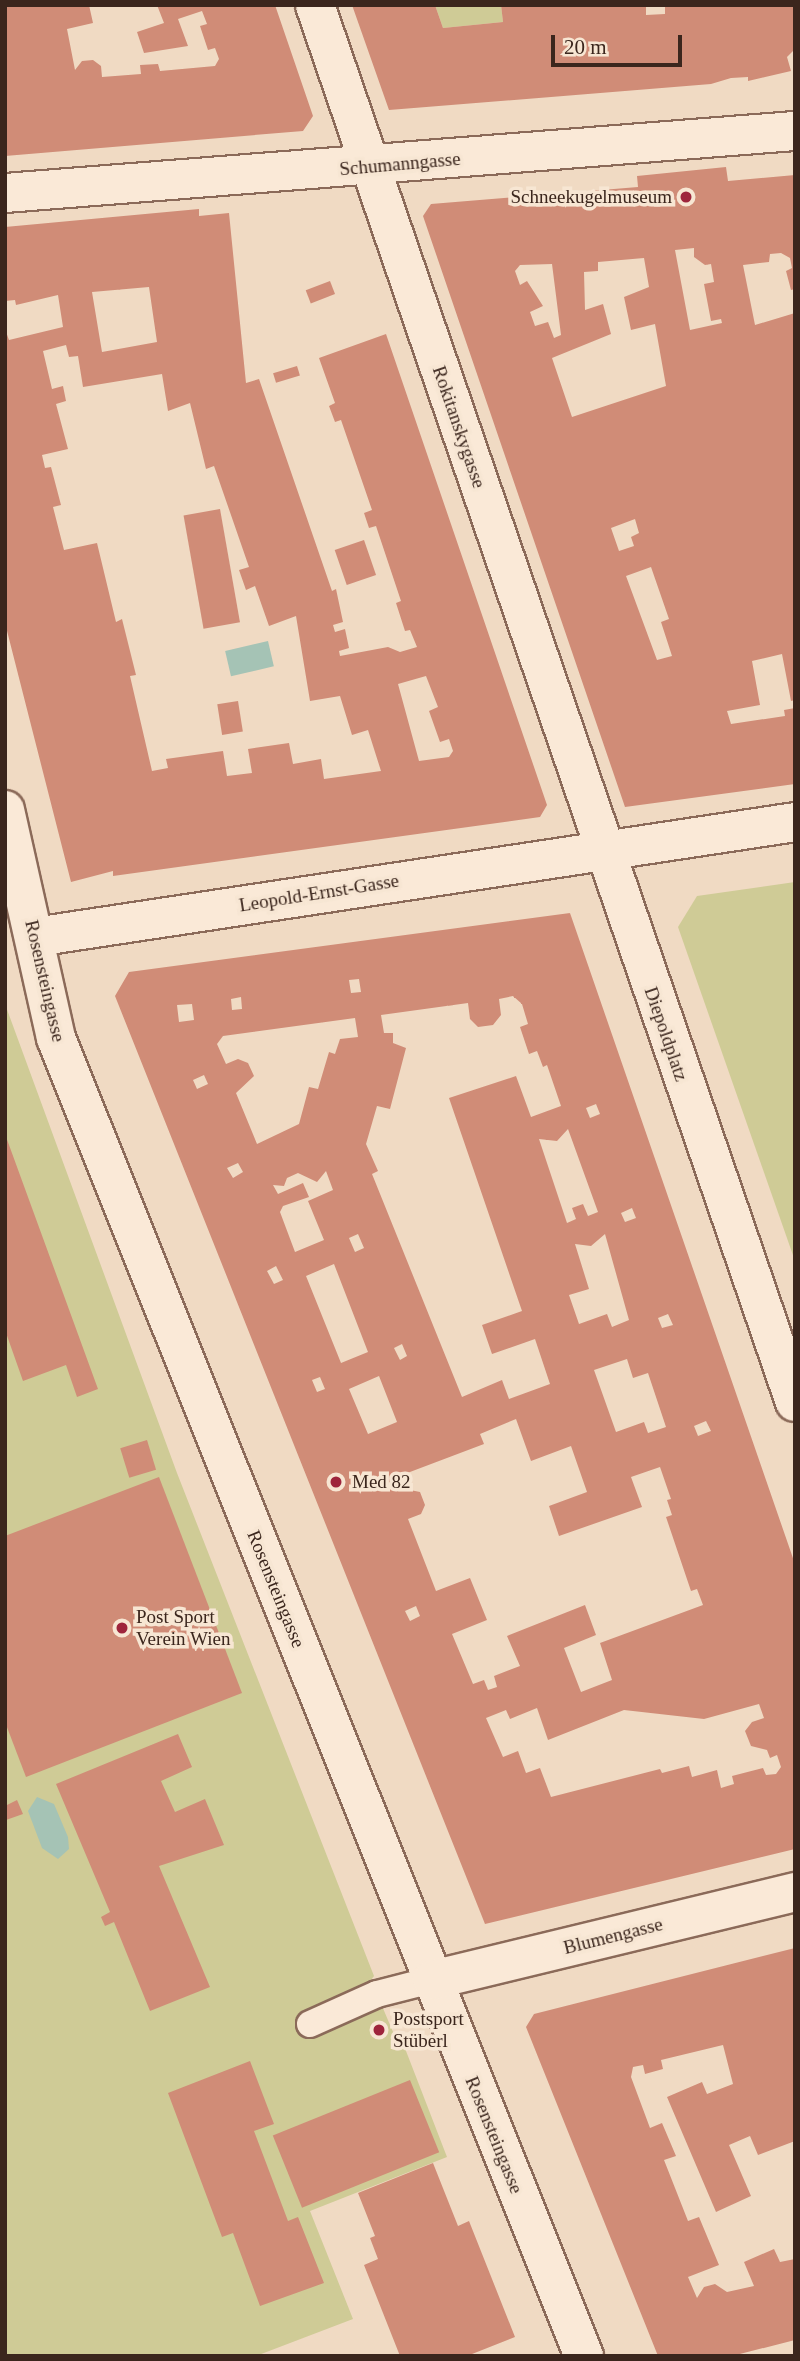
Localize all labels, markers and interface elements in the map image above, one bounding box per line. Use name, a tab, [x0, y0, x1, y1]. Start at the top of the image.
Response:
scale bar	[555, 21, 686, 65]
text: 20 m	[564, 35, 607, 59]
street label: Schumanngasse	[339, 147, 461, 181]
place label: Schneekugelmuseum	[511, 186, 672, 208]
marker: Schneekugelmuseum	[678, 189, 694, 205]
street label: Rokitanskygasse	[427, 363, 491, 491]
street label: Leopold-Ernst-Gasse	[237, 869, 401, 917]
street label: Rosensteingasse	[20, 918, 70, 1044]
street label: Diepoldplatz	[639, 984, 693, 1084]
place label: Med 82	[352, 1471, 411, 1493]
marker: Med 82	[326, 1472, 346, 1492]
street label: Rosensteingasse	[242, 1527, 310, 1651]
place label: Post Sport Verein Wien	[136, 1606, 231, 1650]
marker: Post Sport Verein Wien	[114, 1620, 130, 1636]
street label: Blumengasse	[561, 1913, 665, 1959]
place label: Postsport Stüberl	[393, 2008, 464, 2052]
marker: Postsport Stüberl	[371, 2022, 387, 2038]
street label: Rosensteingasse	[460, 2073, 528, 2197]

